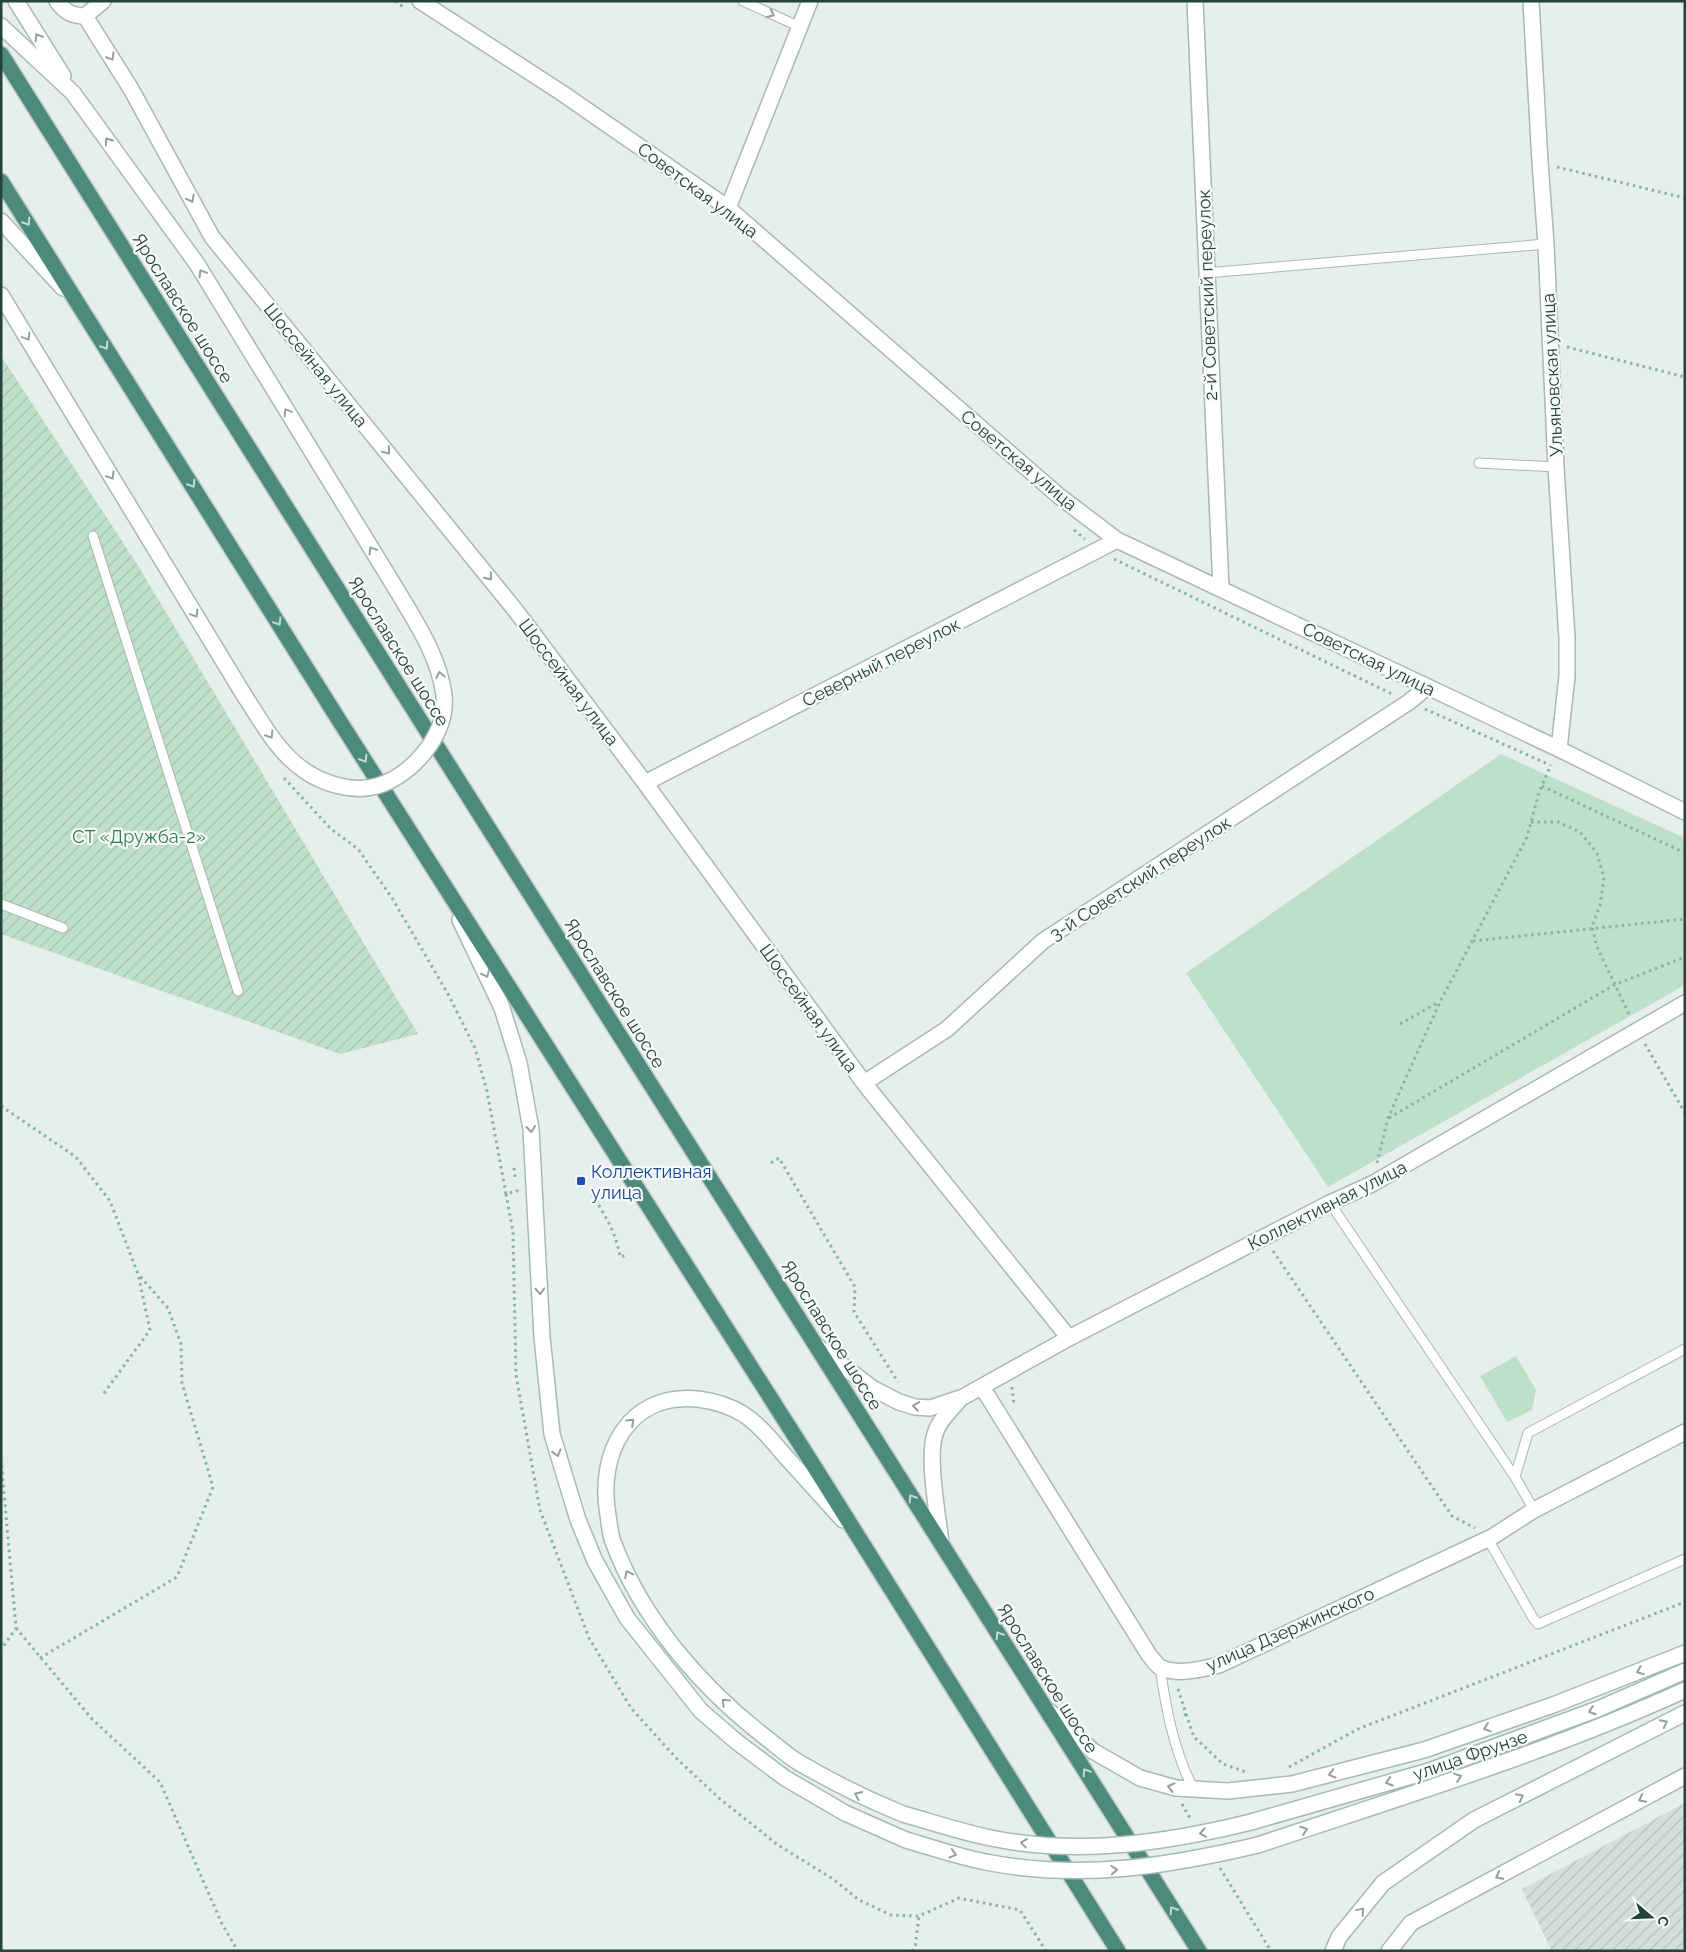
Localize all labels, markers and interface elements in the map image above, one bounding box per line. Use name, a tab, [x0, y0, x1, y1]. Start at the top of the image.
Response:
one-way arrow	[766, 8, 775, 19]
one-way arrow	[35, 33, 44, 42]
one-way arrow	[105, 52, 114, 61]
one-way arrow	[105, 137, 114, 147]
street label: Советская улица	[634, 138, 762, 242]
street label: 2-й Советский переулок	[1193, 189, 1221, 401]
one-way arrow	[185, 193, 195, 202]
one-way arrow	[21, 216, 31, 225]
street label: Ярославское шоссе	[128, 229, 238, 387]
one-way arrow	[199, 270, 209, 279]
street label: Ульяновская улица	[1537, 293, 1567, 457]
street label: Шоссейная улица	[260, 299, 372, 431]
one-way arrow	[20, 331, 30, 340]
one-way arrow	[99, 341, 109, 350]
street label: Советская улица	[957, 405, 1081, 515]
one-way arrow	[284, 408, 294, 417]
one-way arrow	[381, 446, 390, 455]
one-way arrow	[104, 470, 114, 479]
one-way arrow	[185, 478, 195, 487]
one-way arrow	[369, 547, 379, 556]
street label: Ярославское шоссе	[344, 572, 454, 730]
one-way arrow	[484, 572, 493, 581]
one-way arrow	[189, 609, 199, 618]
street label: Северный переулок	[799, 613, 963, 711]
street label: Шоссейная улица	[514, 614, 624, 750]
one-way arrow	[272, 616, 281, 625]
street label: Советская улица	[1299, 618, 1439, 700]
one-way arrow	[435, 670, 445, 679]
one-way arrow	[264, 730, 274, 739]
one-way arrow	[358, 754, 368, 763]
street label: 3-й Советский переулок	[1045, 812, 1235, 944]
park label: СТ «Дружба-2»	[72, 826, 206, 847]
street label: Ярославское шоссе	[560, 914, 670, 1072]
street label: Шоссейная улица	[755, 940, 863, 1076]
one-way arrow	[479, 969, 490, 978]
one-way arrow	[525, 1125, 536, 1133]
street label: Коллективная улица	[1244, 1156, 1410, 1254]
place label: Коллективная улица	[591, 1161, 712, 1203]
marker: Коллективная улица	[575, 1175, 587, 1187]
street label: Ярославское шоссе	[777, 1256, 887, 1414]
one-way arrow	[534, 1288, 545, 1296]
one-way arrow	[912, 1401, 920, 1412]
one-way arrow	[625, 1419, 634, 1428]
one-way arrow	[552, 1448, 562, 1456]
one-way arrow	[909, 1494, 918, 1503]
one-way arrow	[624, 1570, 634, 1579]
street label: улица Дзержинского	[1203, 1582, 1378, 1676]
street label: Ярославское шоссе	[993, 1599, 1103, 1757]
one-way arrow	[996, 1631, 1005, 1641]
one-way arrow	[1636, 1665, 1645, 1676]
one-way arrow	[722, 1699, 731, 1708]
one-way arrow	[1588, 1705, 1597, 1715]
one-way arrow	[1659, 1719, 1668, 1729]
one-way arrow	[1484, 1722, 1492, 1732]
street label: улица Фрунзе	[1410, 1725, 1531, 1784]
one-way arrow	[1327, 1768, 1336, 1779]
one-way arrow	[1083, 1769, 1092, 1778]
one-way arrow	[1453, 1773, 1462, 1783]
one-way arrow	[1385, 1777, 1393, 1787]
one-way arrow	[1167, 1782, 1176, 1793]
one-way arrow	[854, 1790, 863, 1801]
one-way arrow	[1514, 1793, 1523, 1803]
one-way arrow	[1638, 1793, 1647, 1803]
one-way arrow	[1299, 1826, 1308, 1836]
one-way arrow	[1199, 1828, 1208, 1838]
one-way arrow	[1020, 1838, 1028, 1849]
one-way arrow	[949, 1848, 958, 1859]
one-way arrow	[1110, 1864, 1118, 1875]
one-way arrow	[1495, 1869, 1504, 1879]
north arrow	[1626, 1892, 1676, 1942]
one-way arrow	[1169, 1906, 1179, 1915]
one-way arrow	[1355, 1908, 1363, 1917]
text: С	[1654, 1914, 1672, 1929]

